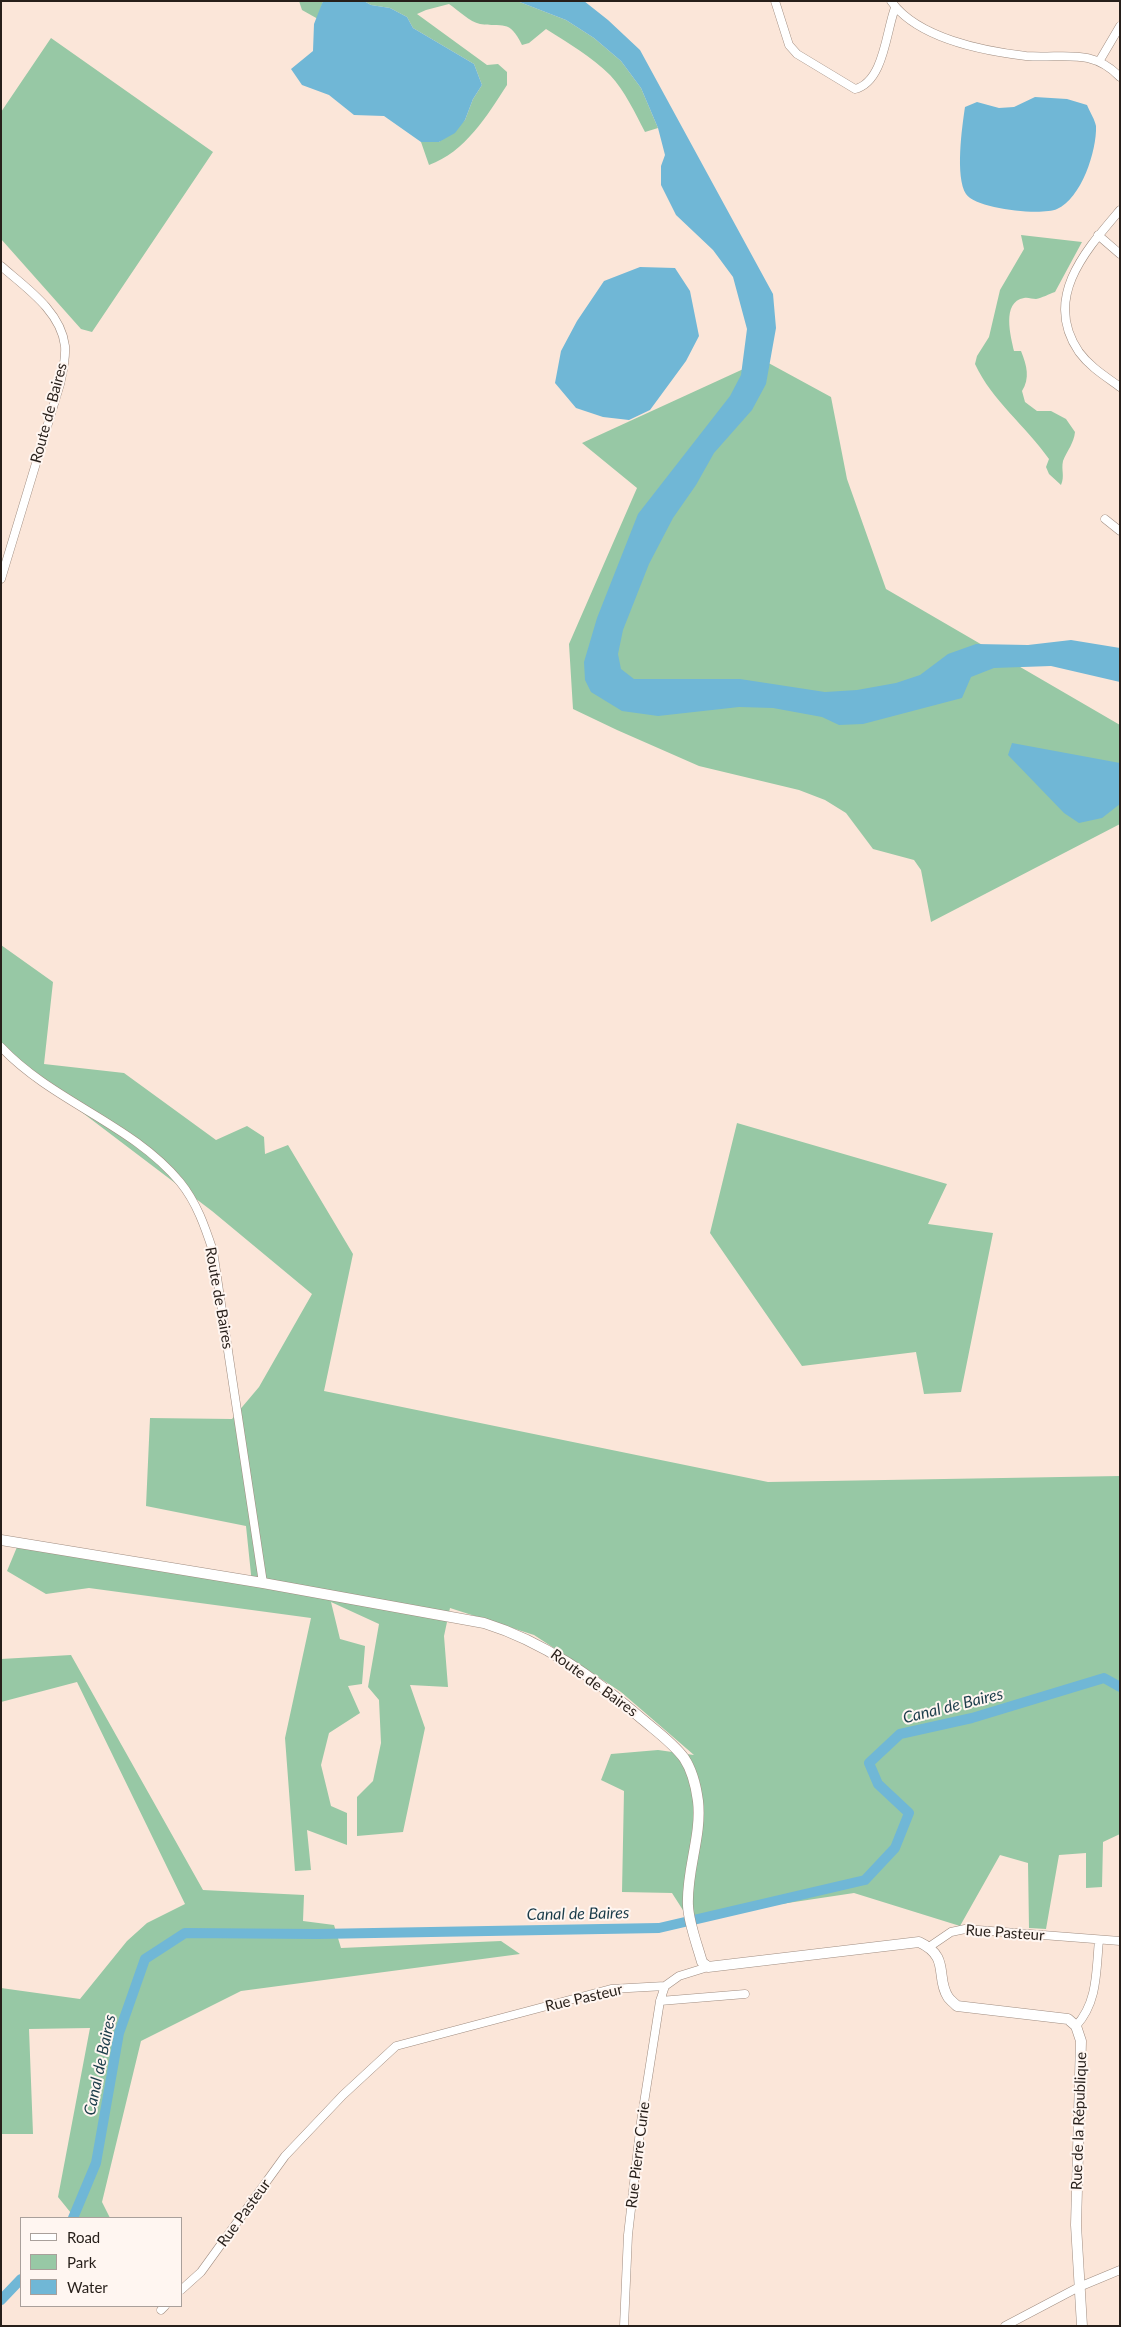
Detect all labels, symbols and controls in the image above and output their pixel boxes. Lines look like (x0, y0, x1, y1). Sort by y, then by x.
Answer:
street label: Route de Baires (27, 361, 71, 465)
street label: Route de Baires (201, 1246, 237, 1350)
street label: Route de Baires (547, 1645, 641, 1721)
water label: Canal de Baires (901, 1684, 1005, 1728)
water label: Canal de Baires (527, 1904, 629, 1924)
street label: Rue Pasteur (965, 1921, 1045, 1945)
street label: Rue Pasteur (543, 1980, 625, 2016)
water label: Canal de Baires (80, 2013, 120, 2117)
street label: Rue de la République (1068, 2052, 1090, 2190)
street label: Rue Pierre Curie (623, 2101, 653, 2209)
street label: Rue Pasteur (213, 2176, 275, 2250)
legend (20, 2217, 182, 2307)
text: Road (67, 2228, 100, 2246)
text: Park (67, 2253, 96, 2271)
text: Water (67, 2278, 108, 2296)

